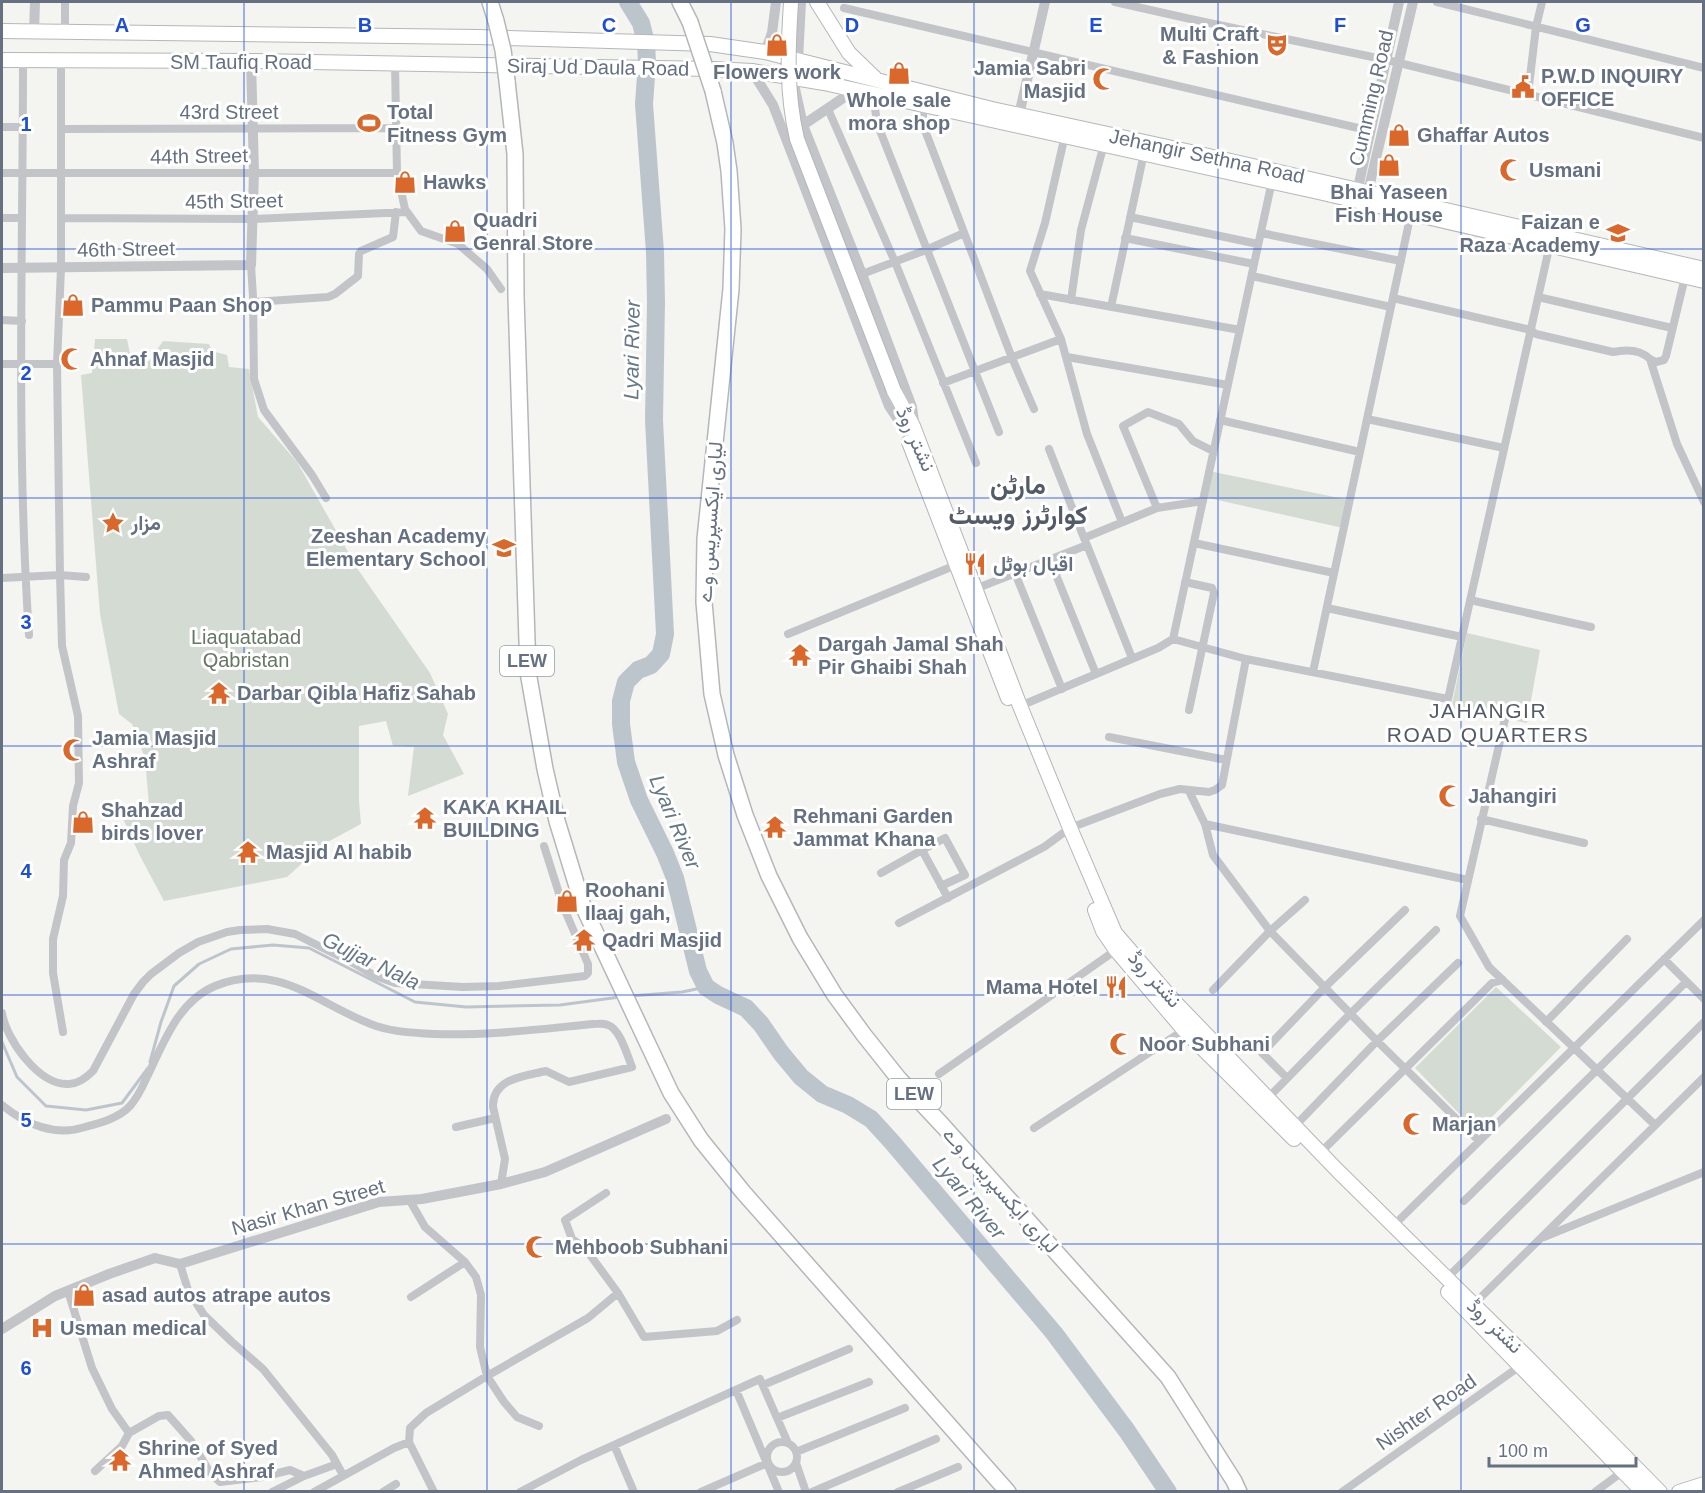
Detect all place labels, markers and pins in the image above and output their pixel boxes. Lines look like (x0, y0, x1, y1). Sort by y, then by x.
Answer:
place label: Multi Craft & Fashion (1160, 23, 1259, 68)
shop icon: Flowers work (764, 32, 790, 58)
theatre icon: Multi Craft & Fashion (1264, 32, 1290, 58)
place label: Jamia Sabri Masjid (974, 57, 1086, 102)
shop icon: Whole sale mora shop (886, 60, 912, 86)
place label: Flowers work (713, 61, 842, 83)
place label: P.W.D INQUIRY OFFICE (1541, 65, 1684, 110)
mosque icon: Jamia Sabri Masjid (1091, 66, 1117, 92)
public building icon: P.W.D INQUIRY OFFICE (1510, 74, 1536, 100)
place label: Whole sale mora shop (847, 89, 951, 134)
place label: Total Fitness Gym (387, 101, 507, 146)
sports icon: Total Fitness Gym (356, 110, 382, 136)
shop icon: Ghaffar Autos (1386, 122, 1412, 148)
place label: Ghaffar Autos (1417, 124, 1550, 146)
shop icon: Bhai Yaseen Fish House (1376, 152, 1402, 178)
mosque icon: Usmani (1498, 157, 1524, 183)
place label: Usmani (1529, 159, 1601, 181)
shop icon: Hawks (392, 169, 418, 195)
place label: Hawks (423, 171, 486, 193)
place label: Bhai Yaseen Fish House (1330, 181, 1448, 226)
place label: Quadri Genral Store (473, 209, 593, 254)
place label: Faizan e Raza Academy (1460, 211, 1601, 256)
shop icon: Quadri Genral Store (442, 218, 468, 244)
school or university icon: Faizan e Raza Academy (1605, 220, 1631, 246)
shop icon: Pammu Paan Shop (60, 292, 86, 318)
place label: Pammu Paan Shop (91, 294, 272, 316)
mosque icon: Ahnaf Masjid (59, 346, 85, 372)
place label: Ahnaf Masjid (90, 348, 214, 370)
place icon: مزار (100, 510, 126, 536)
place label: مزار (130, 512, 161, 536)
place label: Zeeshan Academy Elementary School (306, 525, 487, 570)
school or university icon: Zeeshan Academy Elementary School (491, 535, 517, 561)
restaurant icon: اقبال ہوٹل (962, 551, 988, 577)
place label: اقبال ہوٹل (993, 553, 1073, 577)
place label: Dargah Jamal Shah Pir Ghaibi Shah (818, 633, 1004, 678)
temple icon: Dargah Jamal Shah Pir Ghaibi Shah (787, 642, 813, 668)
temple icon: Darbar Qibla Hafiz Sahab (206, 680, 232, 706)
place label: Darbar Qibla Hafiz Sahab (237, 682, 476, 704)
place label: Jamia Masjid Ashraf (92, 727, 217, 772)
mosque icon: Jamia Masjid Ashraf (61, 737, 87, 763)
mosque icon: Jahangiri (1437, 783, 1463, 809)
place label: Jahangiri (1468, 785, 1557, 807)
place label: KAKA KHAIL BUILDING (443, 796, 567, 841)
place label: Shahzad birds lover (101, 799, 203, 844)
temple icon: KAKA KHAIL BUILDING (412, 805, 438, 831)
place label: Rehmani Garden Jammat Khana (793, 805, 953, 850)
shop icon: Shahzad birds lover (70, 809, 96, 835)
temple icon: Rehmani Garden Jammat Khana (762, 814, 788, 840)
temple icon: Masjid Al habib (235, 839, 261, 865)
place label: Masjid Al habib (266, 841, 412, 863)
place label: Roohani Ilaaj gah, (585, 879, 671, 924)
shop icon: Roohani Ilaaj gah, (554, 888, 580, 914)
temple icon: Qadri Masjid (571, 927, 597, 953)
place label: Qadri Masjid (602, 929, 722, 951)
restaurant icon: Mama Hotel (1103, 974, 1129, 1000)
place label: Mama Hotel (986, 976, 1098, 998)
mosque icon: Noor Subhani (1108, 1031, 1134, 1057)
place label: Noor Subhani (1139, 1033, 1270, 1055)
mosque icon: Marjan (1401, 1111, 1427, 1137)
place label: Marjan (1432, 1113, 1496, 1135)
mosque icon: Mehboob Subhani (524, 1234, 550, 1260)
place label: Mehboob Subhani (555, 1236, 728, 1258)
shop icon: asad autos atrape autos (71, 1282, 97, 1308)
place label: asad autos atrape autos (102, 1284, 331, 1306)
hospital icon: Usman medical (29, 1315, 55, 1341)
place label: Usman medical (60, 1317, 207, 1339)
place label: Shrine of Syed Ahmed Ashraf (138, 1437, 278, 1482)
temple icon: Shrine of Syed Ahmed Ashraf (107, 1447, 133, 1473)

